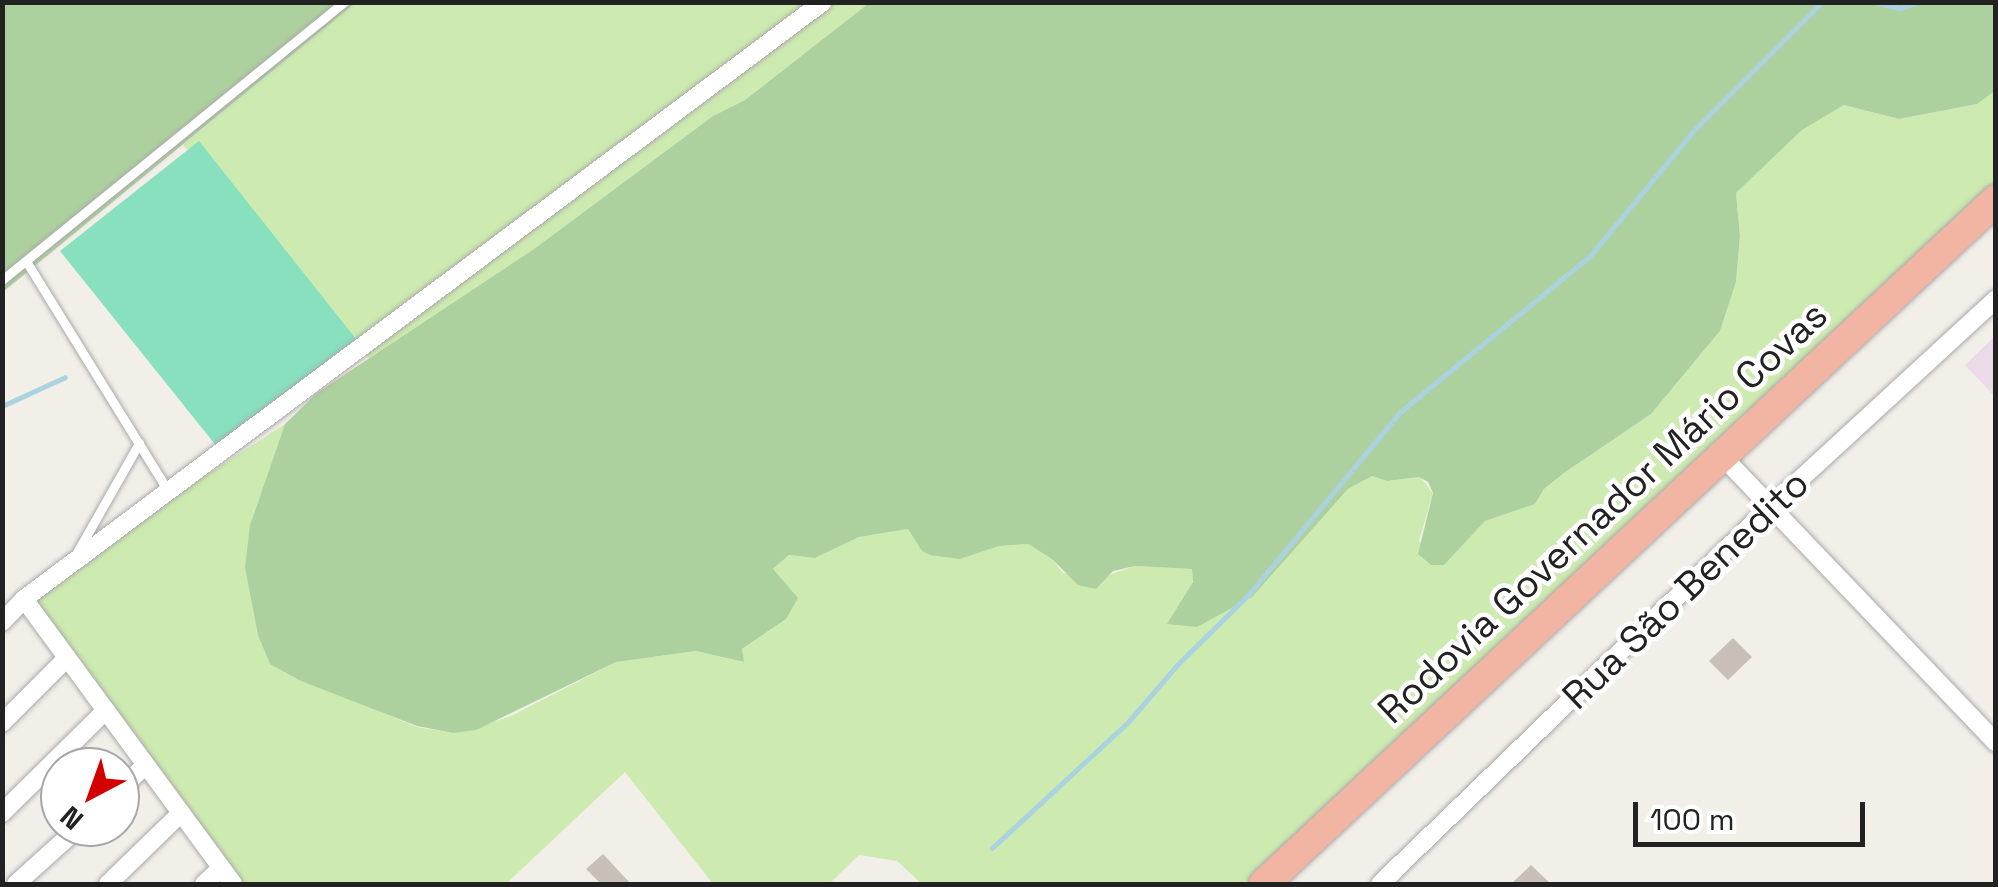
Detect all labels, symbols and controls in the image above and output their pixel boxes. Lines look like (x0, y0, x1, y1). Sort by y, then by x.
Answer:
street label: Rodovia Governador Mário Covas (1369, 293, 1837, 733)
street label: Rua São Benedito (1554, 461, 1818, 719)
north arrow (40, 747, 140, 847)
scale bar (1638, 782, 1870, 844)
text: N (53, 798, 91, 838)
text: 100 m (1650, 800, 1735, 839)

